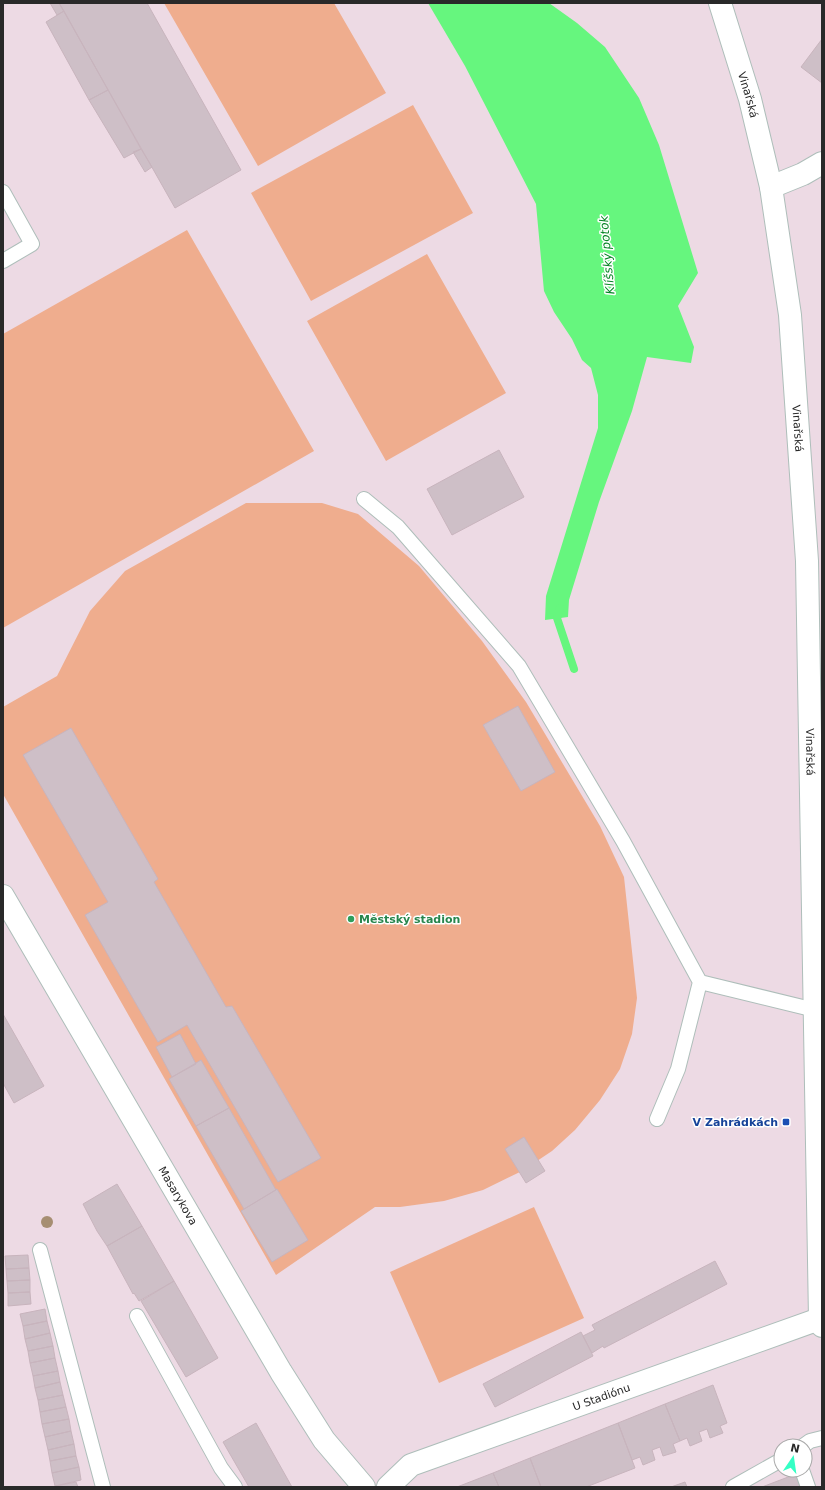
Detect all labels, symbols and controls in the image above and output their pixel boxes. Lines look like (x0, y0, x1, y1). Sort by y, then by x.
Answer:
street label: Vinařská (735, 70, 760, 119)
water label: Klíšský potok (596, 214, 617, 295)
street label: Vinařská (789, 404, 805, 452)
street label: Vinařská (803, 728, 817, 776)
place label: Městský stadion (359, 913, 460, 926)
marker: Městský stadion (346, 914, 356, 924)
place label: V Zahrádkách (693, 1116, 778, 1129)
marker: V Zahrádkách (781, 1117, 791, 1127)
street label: Masarykova (155, 1164, 200, 1228)
street label: U Stadiónu (571, 1381, 632, 1414)
north arrow (773, 1438, 813, 1478)
text: N (789, 1441, 801, 1456)

